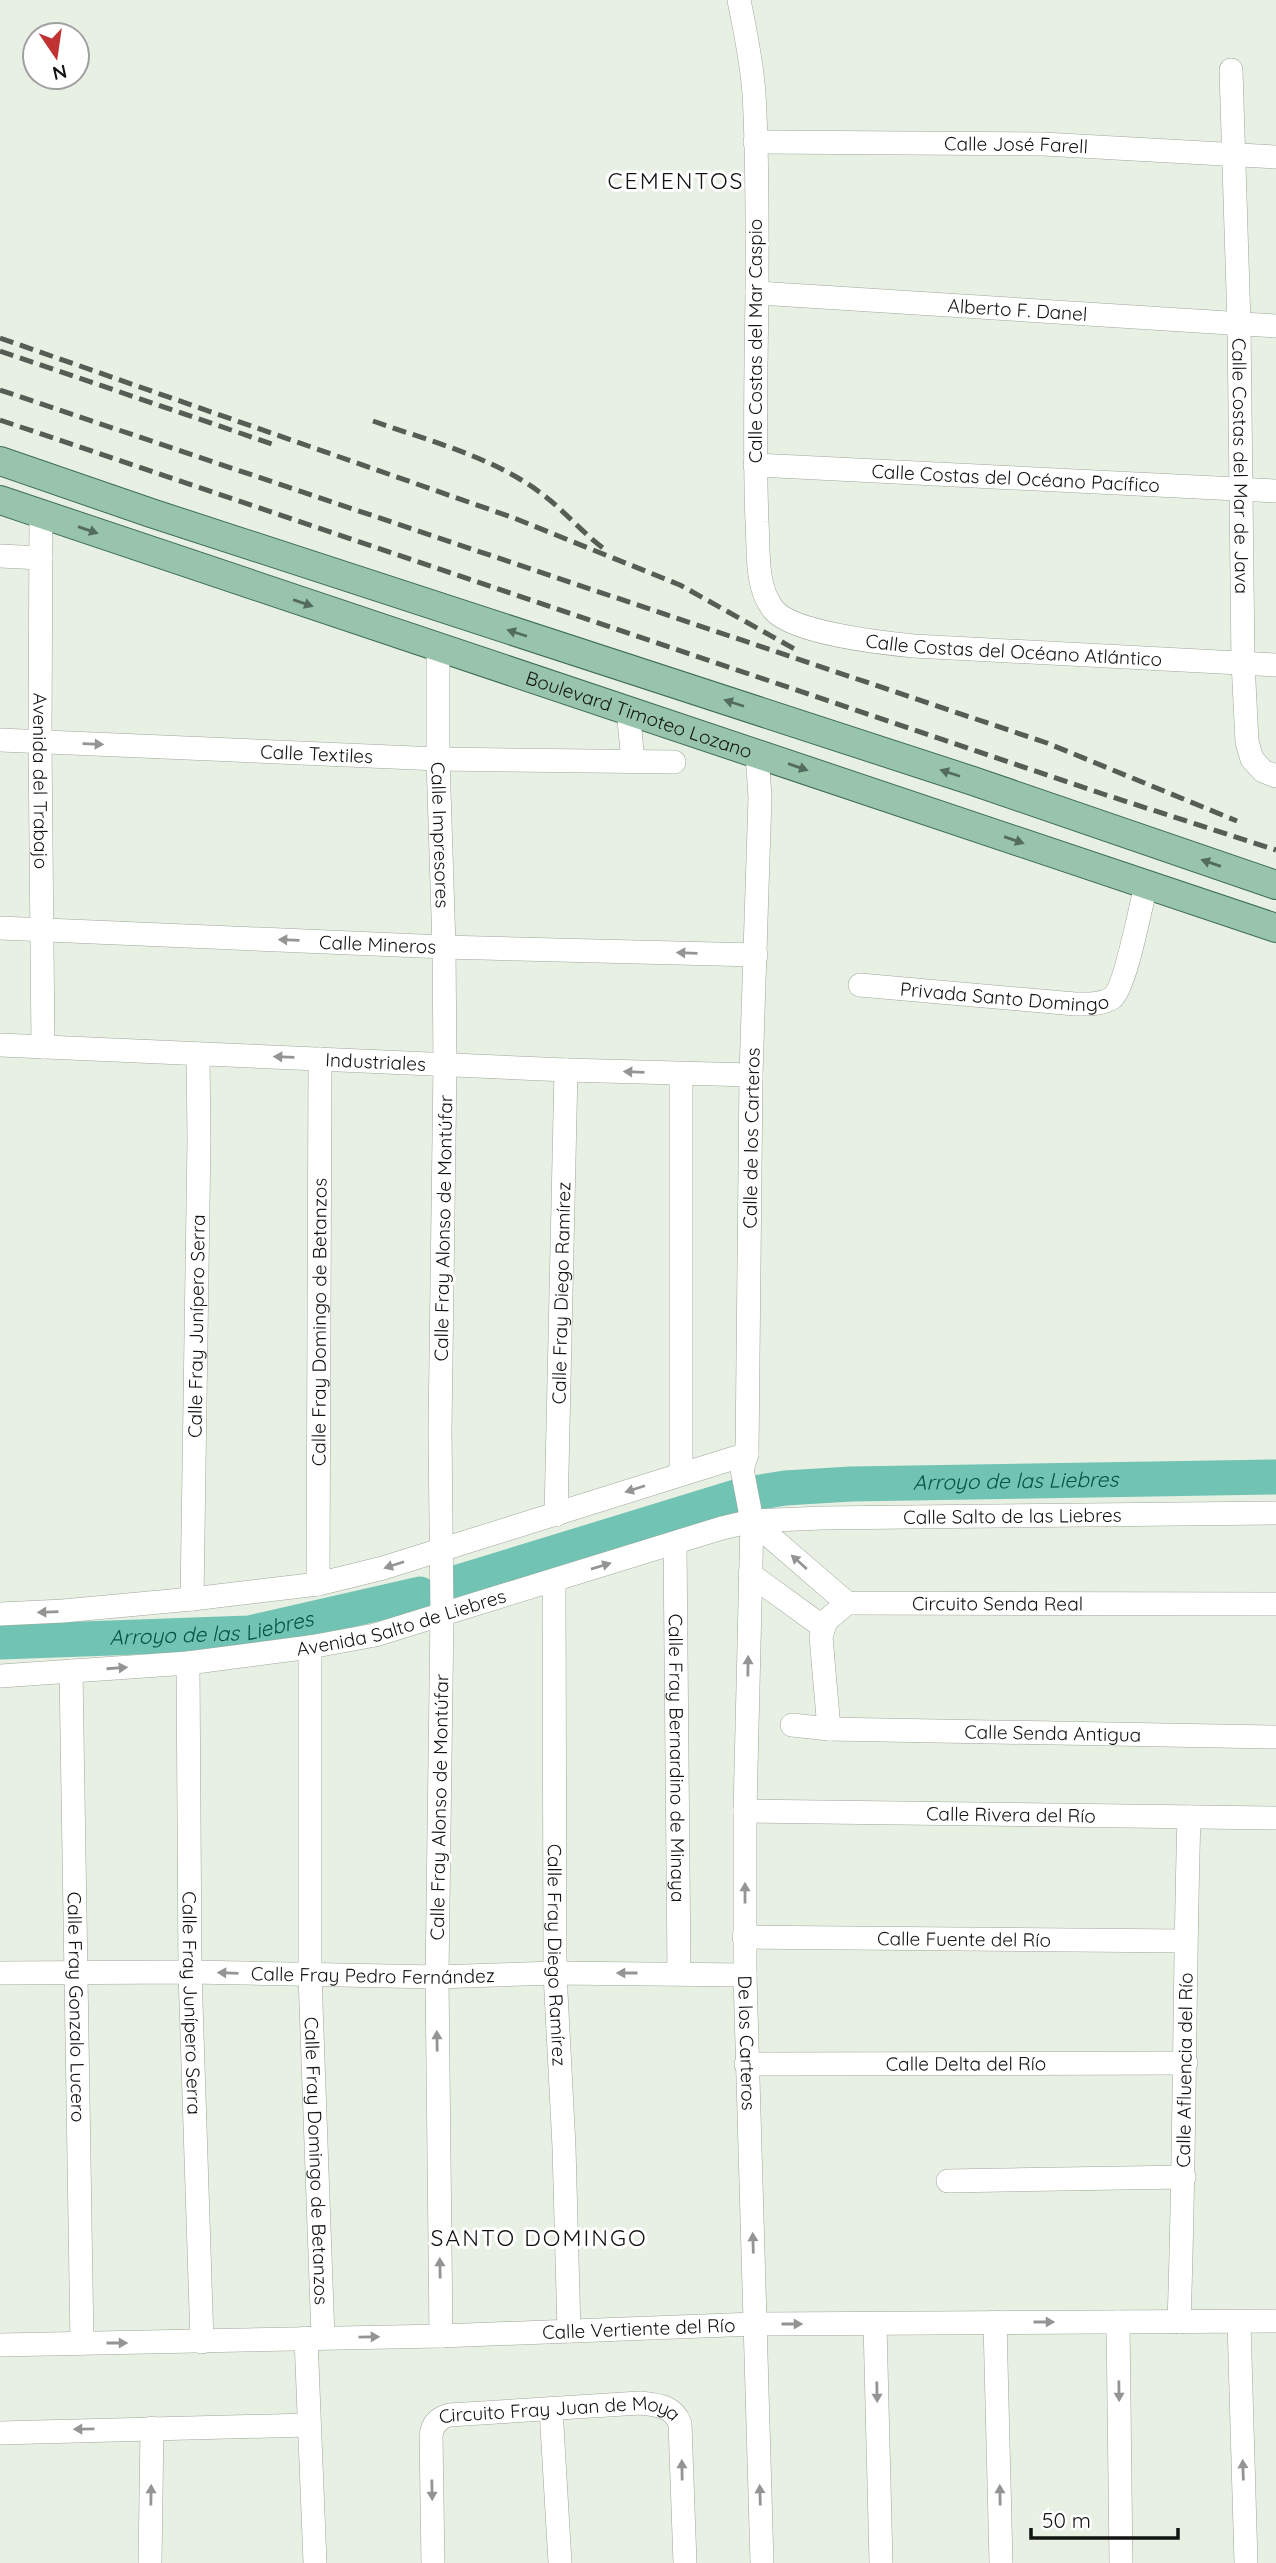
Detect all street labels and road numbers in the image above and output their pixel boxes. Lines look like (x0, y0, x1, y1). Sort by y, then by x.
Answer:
street label: Calle José Farell (944, 131, 1089, 158)
street label: Calle Costas del Mar Caspio (743, 219, 767, 463)
street label: Alberto F. Danel (947, 293, 1088, 326)
street label: Calle Costas del Mar de Java (1227, 338, 1254, 594)
street label: Calle Costas del Océano Pacífico (871, 459, 1160, 497)
street label: Calle Costas del Océano Atlántico (864, 628, 1163, 671)
street label: Boulevard Timoteo Lozano (523, 665, 755, 763)
street label: Avenida del Trabajo (28, 693, 53, 869)
street label: Calle Textiles (260, 739, 374, 768)
street label: Calle Impresores (426, 761, 455, 909)
street label: Calle Mineros (319, 930, 437, 959)
street label: Privada Santo Domingo (899, 977, 1112, 1016)
street label: Industriales (325, 1047, 426, 1076)
street label: Calle de los Carteros (737, 1047, 765, 1229)
street label: Calle Fray Alonso de Montúfar (429, 1094, 457, 1361)
street label: Calle Fray Domingo de Betanzos (306, 1178, 332, 1466)
street label: Calle Fray Diego Ramírez (546, 1181, 575, 1405)
street label: Calle Fray Junípero Serra (182, 1214, 210, 1438)
street label: Calle Salto de las Liebres (903, 1503, 1122, 1529)
street label: Avenida Salto de Liebres (295, 1583, 509, 1661)
street label: Circuito Senda Real (912, 1591, 1083, 1616)
street label: Calle Fray Bernardino de Minaya (664, 1613, 690, 1902)
street label: Calle Fray Alonso de Montúfar (425, 1673, 453, 1940)
street label: Calle Senda Antigua (964, 1719, 1141, 1747)
street label: Calle Rivera del Río (926, 1801, 1096, 1828)
street label: Calle Fray Diego Ramírez (543, 1844, 572, 2067)
street label: Calle Fray Gonzalo Lucero (63, 1891, 90, 2122)
street label: Calle Fray Junípero Serra (177, 1891, 207, 2115)
street label: Calle Fuente del Río (877, 1926, 1051, 1952)
street label: Calle Fray Pedro Fernández (251, 1961, 495, 1989)
street label: Calle Afluencia del Río (1171, 1972, 1198, 2168)
street label: De los Carteros (733, 1975, 761, 2111)
street label: Calle Fray Domingo de Betanzos (299, 2016, 334, 2305)
street label: Calle Delta del Río (886, 2051, 1046, 2076)
street label: Calle Vertiente del Río (542, 2313, 736, 2344)
street label: Circuito Fray Juan de Moya (436, 2415, 678, 2437)

